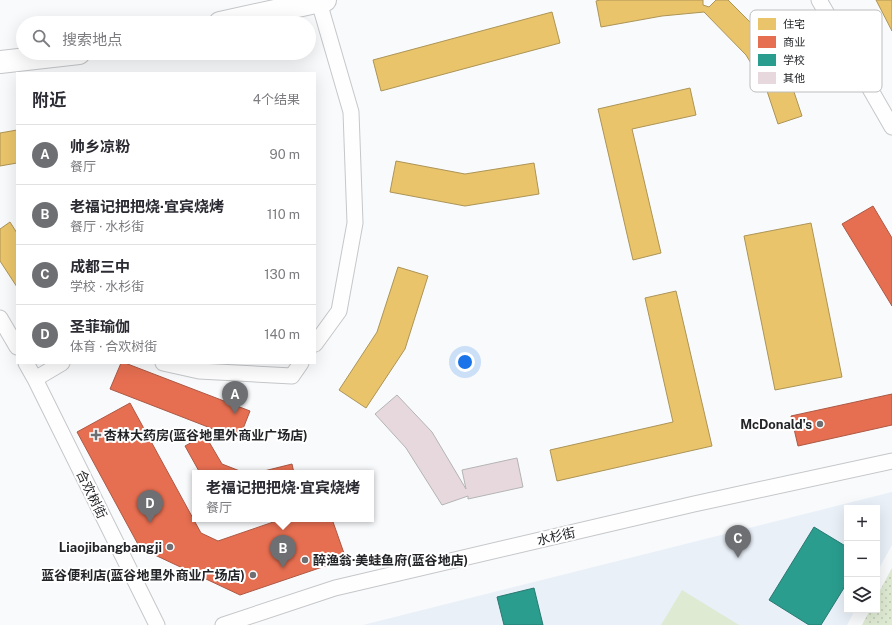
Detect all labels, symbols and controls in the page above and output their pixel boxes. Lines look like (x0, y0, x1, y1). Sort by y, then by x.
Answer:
legend (750, 10, 882, 92)
search box (16, 16, 316, 60)
text: 住宅 (783, 18, 805, 30)
icon: search (30, 27, 52, 49)
text: 搜索地点 (62, 31, 122, 48)
text: 商业 (783, 36, 805, 48)
text: 学校 (783, 54, 805, 66)
text: 其他 (783, 72, 805, 84)
text: 附近 (32, 90, 66, 110)
text: 4个结果 (253, 92, 300, 107)
text: 帅乡凉粉 (70, 138, 130, 155)
text: A (40, 147, 50, 162)
text: 90 m (270, 147, 300, 162)
text: 餐厅 (70, 159, 96, 174)
text: 老福记把把烧·宜宾烧烤 (70, 198, 224, 215)
text: B (41, 207, 49, 222)
text: 110 m (267, 207, 300, 222)
text: 餐厅 · 水杉街 (70, 219, 144, 234)
text: 成都三中 (70, 258, 130, 275)
text: C (40, 267, 50, 282)
text: 130 m (264, 267, 300, 282)
text: 学校 · 水杉街 (70, 279, 144, 294)
text: 圣菲瑜伽 (70, 318, 130, 335)
text: D (40, 327, 50, 342)
text: 140 m (264, 327, 300, 342)
text: 体育 · 合欢树街 (70, 339, 157, 354)
your location (455, 352, 475, 372)
pin: A (222, 381, 248, 414)
place label: McDonald's (740, 417, 812, 432)
marker: McDonald's (815, 419, 825, 429)
place label: 杏林大药房(蓝谷地里外商业广场店) (104, 428, 308, 443)
marker: 杏林大药房(蓝谷地里外商业广场店) (91, 430, 101, 440)
street label: 合欢树街 (73, 468, 110, 521)
popup (192, 470, 374, 522)
text: 老福记把把烧·宜宾烧烤 (206, 479, 360, 496)
pin: D (137, 490, 163, 523)
text: 餐厅 (206, 500, 232, 515)
map controls (844, 505, 880, 613)
button: + (844, 505, 880, 541)
street label: 水杉街 (535, 525, 577, 548)
pin: C (725, 525, 751, 558)
pin: B (270, 535, 296, 568)
place label: Liaojibangbangji (59, 540, 162, 555)
button: − (844, 541, 880, 577)
marker: Liaojibangbangji (165, 542, 175, 552)
place label: 醉渔翁·美蛙鱼府(蓝谷地店) (313, 553, 468, 568)
marker: 醉渔翁·美蛙鱼府(蓝谷地店) (300, 555, 310, 565)
place label: 蓝谷便利店(蓝谷地里外商业广场店) (41, 568, 245, 583)
marker: 蓝谷便利店(蓝谷地里外商业广场店) (248, 570, 258, 580)
button: layers (844, 577, 880, 613)

